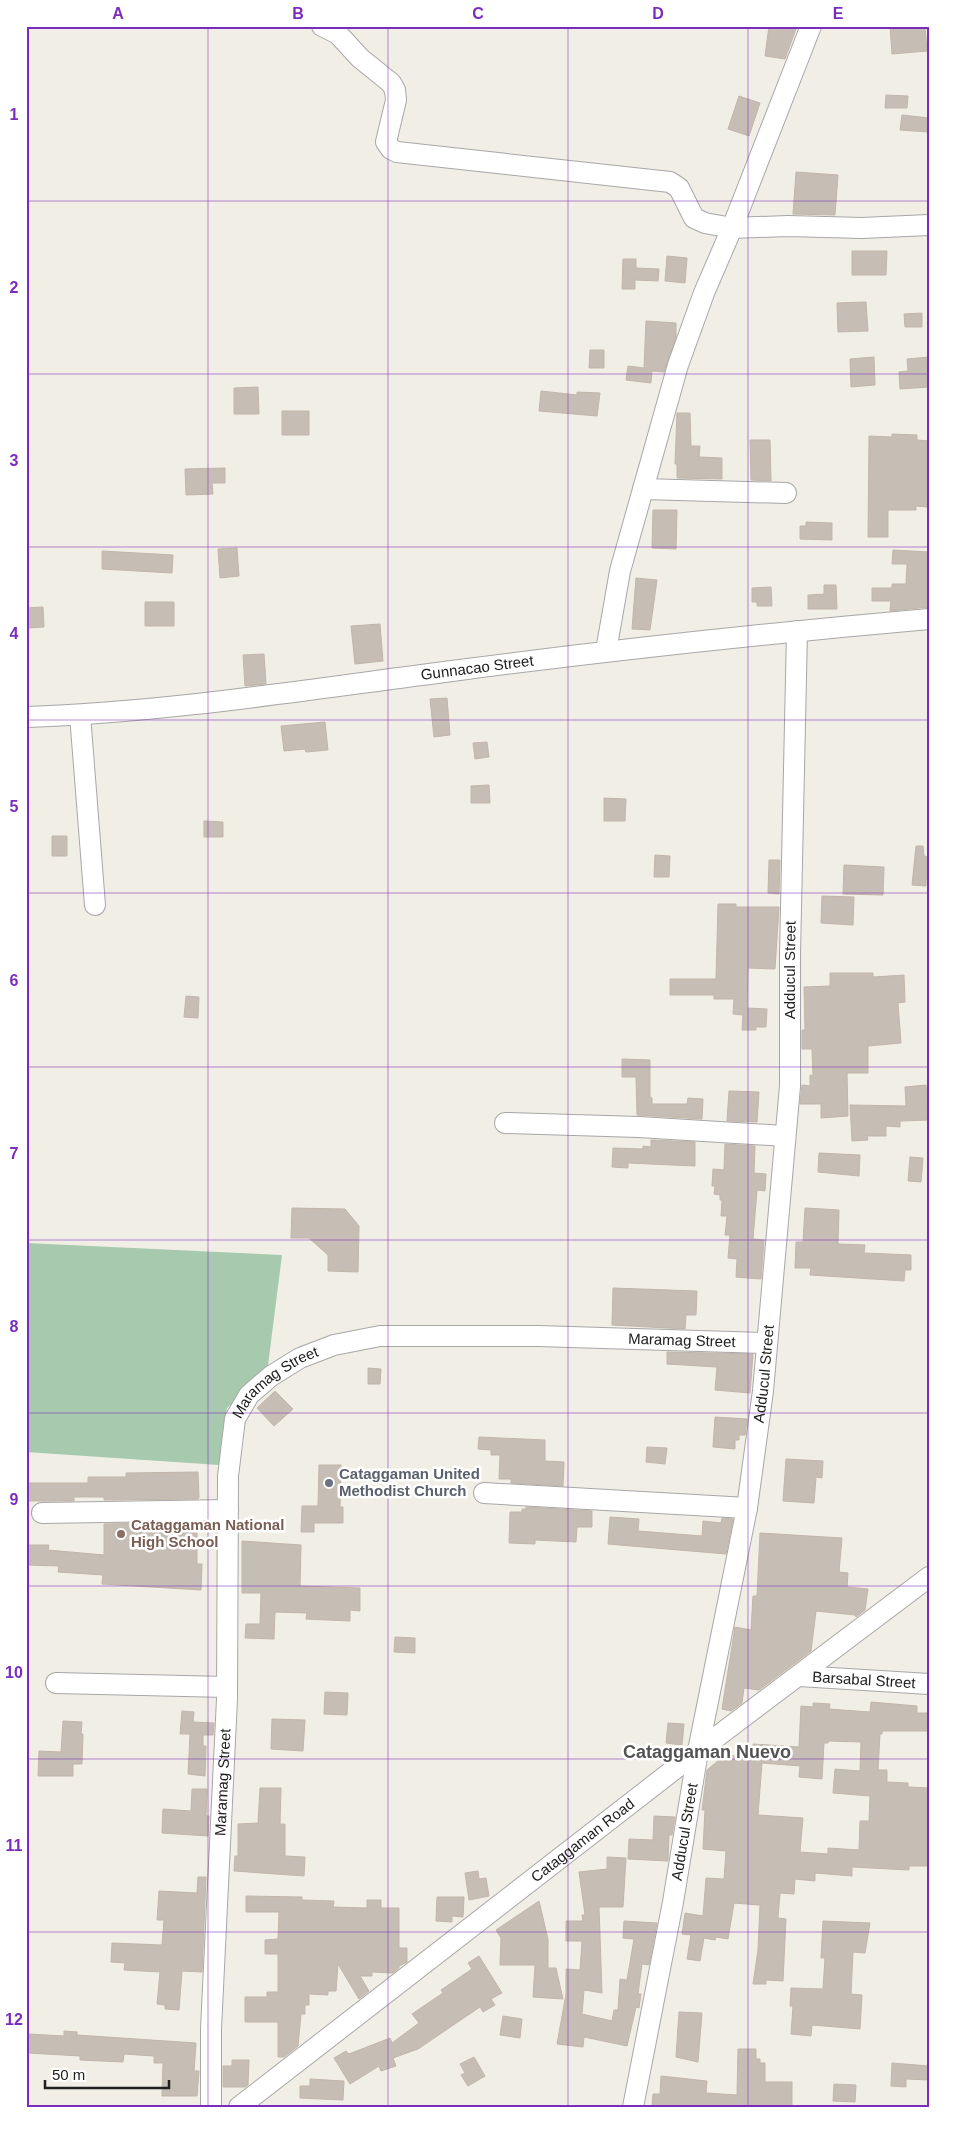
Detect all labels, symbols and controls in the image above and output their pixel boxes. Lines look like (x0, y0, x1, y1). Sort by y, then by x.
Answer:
text: A (112, 5, 124, 22)
text: B (292, 5, 304, 22)
text: C (472, 5, 484, 22)
text: D (652, 5, 664, 22)
text: E (833, 5, 844, 22)
text: 1 (10, 106, 19, 123)
text: 2 (10, 279, 19, 296)
text: 3 (10, 452, 19, 469)
text: 4 (10, 625, 19, 642)
street label: Gunnacao Street (420, 652, 535, 683)
text: 5 (10, 798, 19, 815)
street label: Adducul Street (781, 920, 799, 1019)
text: 6 (10, 972, 19, 989)
text: 7 (10, 1145, 19, 1162)
text: 8 (10, 1318, 19, 1335)
street label: Adducul Street (750, 1323, 777, 1424)
street label: Maramag Street (628, 1330, 737, 1350)
street label: Maramag Street (228, 1343, 321, 1421)
place label: Cataggaman United Methodist Church (339, 1465, 480, 1499)
marker: Cataggaman United Methodist Church (323, 1477, 335, 1489)
text: 9 (10, 1491, 19, 1508)
place label: Cataggaman National High School (131, 1516, 284, 1550)
marker: Cataggaman National High School (115, 1528, 127, 1540)
text: 10 (5, 1664, 23, 1681)
street label: Barsabal Street (812, 1668, 917, 1691)
street label: Maramag Street (211, 1727, 234, 1836)
district label: Cataggaman Nuevo (623, 1742, 791, 1762)
street label: Adducul Street (668, 1781, 701, 1882)
street label: Cataggaman Road (527, 1795, 637, 1885)
text: 11 (6, 1837, 23, 1854)
text: 12 (5, 2011, 23, 2028)
scale bar (45, 2058, 169, 2090)
text: 50 m (52, 2066, 85, 2083)

